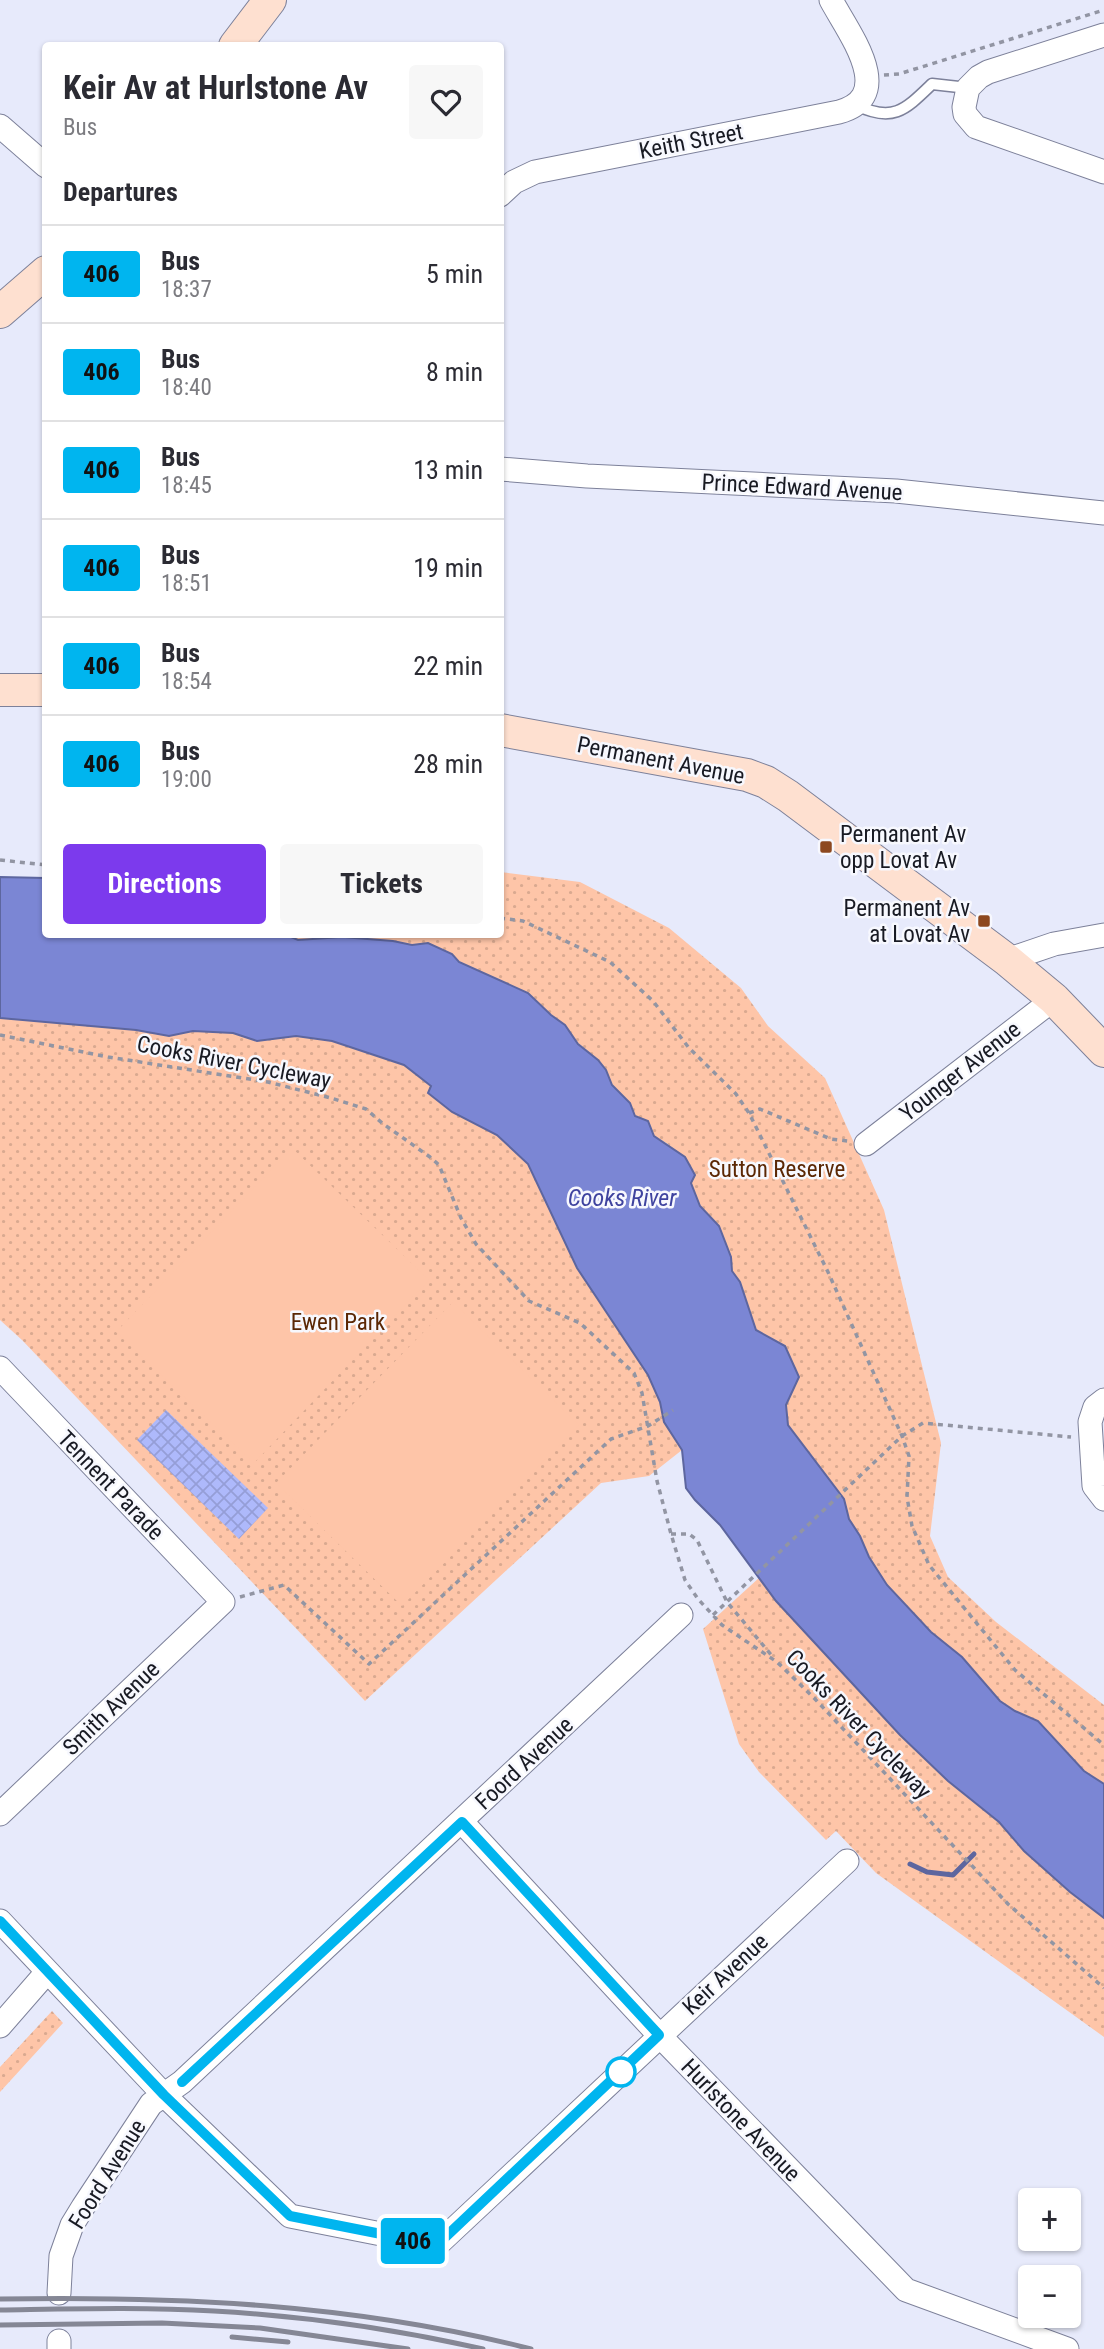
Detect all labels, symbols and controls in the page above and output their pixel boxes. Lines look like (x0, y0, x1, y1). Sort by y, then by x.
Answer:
button: heart (409, 65, 483, 139)
text: Keir Av at Hurlstone Av (63, 68, 368, 107)
text: Bus (63, 114, 97, 141)
street label: Keith Street (637, 118, 745, 165)
text: Departures (63, 177, 178, 207)
text: Bus (161, 246, 200, 276)
text: 5 min (426, 259, 483, 289)
text: 406 (83, 260, 120, 288)
text: 18:37 (161, 276, 212, 303)
text: Bus (161, 344, 200, 374)
text: 8 min (426, 357, 483, 387)
text: 406 (83, 358, 120, 386)
text: 18:40 (161, 374, 212, 401)
text: Bus (161, 442, 200, 472)
text: 13 min (413, 455, 483, 485)
text: 406 (83, 456, 120, 484)
street label: Prince Edward Avenue (701, 469, 903, 506)
text: 18:45 (161, 472, 212, 499)
text: Bus (161, 540, 200, 570)
text: 19 min (413, 553, 483, 583)
text: 406 (83, 554, 120, 582)
text: 18:51 (161, 570, 212, 597)
text: Bus (161, 638, 200, 668)
text: 22 min (413, 651, 483, 681)
text: 406 (83, 652, 120, 680)
text: 18:54 (161, 668, 212, 695)
street label: Permanent Avenue (575, 731, 747, 790)
text: Bus (161, 736, 200, 766)
text: 28 min (413, 749, 483, 779)
text: 406 (83, 750, 120, 778)
text: 19:00 (161, 766, 212, 793)
place label: Permanent Av opp Lovat Av (840, 821, 967, 874)
marker: Permanent Av opp Lovat Av (818, 839, 834, 855)
button: Directions (63, 844, 266, 924)
button: Tickets (280, 844, 483, 924)
place label: Permanent Av at Lovat Av (844, 895, 970, 948)
marker: Permanent Av at Lovat Av (976, 913, 992, 929)
street label: Younger Avenue (895, 1016, 1026, 1127)
street label: Cooks River Cycleway (135, 1030, 334, 1095)
park label: Sutton Reserve (709, 1156, 845, 1183)
water label: Cooks River (568, 1184, 677, 1212)
park label: Ewen Park (291, 1309, 386, 1336)
street label: Tennent Parade (52, 1425, 169, 1546)
street label: Cooks River Cycleway (780, 1644, 937, 1805)
street label: Smith Avenue (57, 1656, 165, 1761)
street label: Foord Avenue (470, 1711, 579, 1815)
street label: Keir Avenue (677, 1928, 774, 2021)
street label: Hurlstone Avenue (675, 2054, 806, 2187)
unlabelled marker (606, 2057, 636, 2087)
street label: Foord Avenue (63, 2115, 152, 2234)
map controls (1018, 2188, 1081, 2328)
button: + (1018, 2188, 1081, 2251)
line badge: 406 (373, 2218, 453, 2264)
text: 406 (395, 2227, 431, 2255)
button: − (1018, 2265, 1081, 2328)

